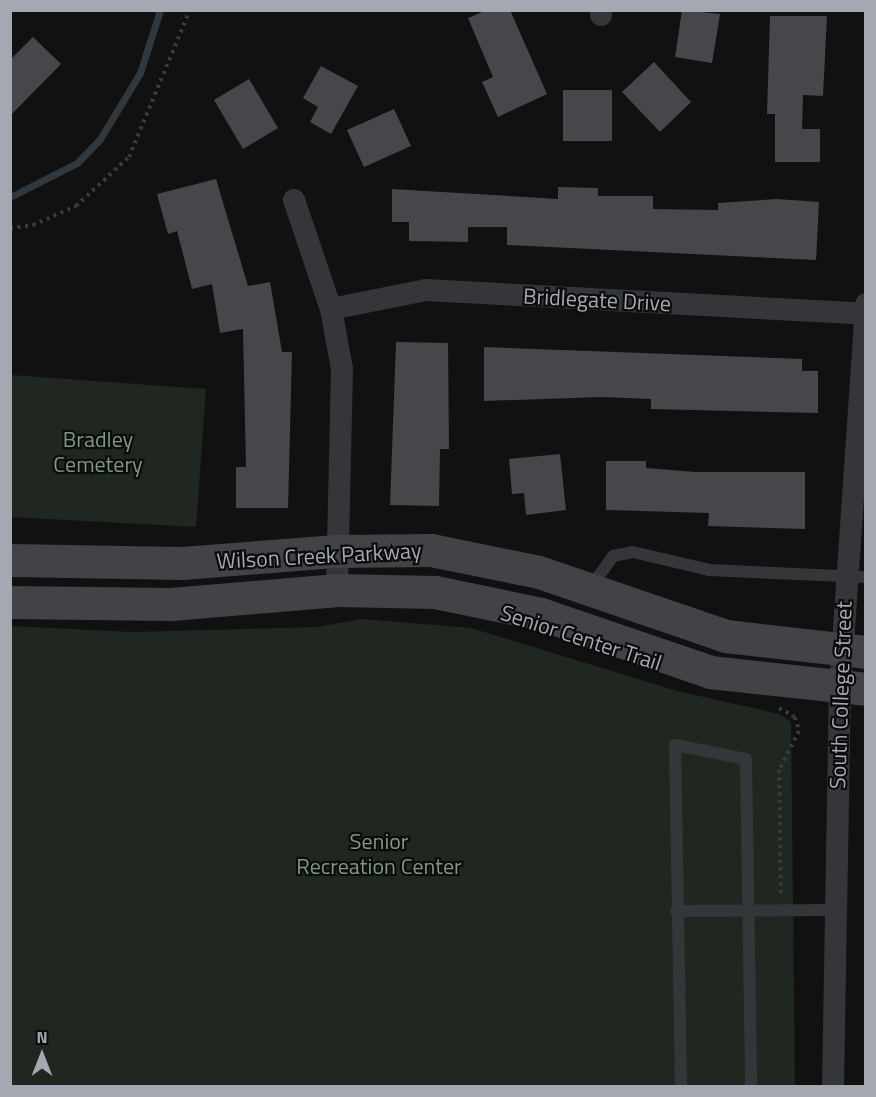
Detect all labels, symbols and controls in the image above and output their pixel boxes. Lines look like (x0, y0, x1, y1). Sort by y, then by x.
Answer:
street label: Bridlegate Drive (522, 283, 672, 317)
park label: Bradley Cemetery (53, 426, 143, 478)
street label: Wilson Creek Parkway (216, 537, 422, 575)
street label: Senior Center Trail (497, 600, 665, 676)
street label: South College Street (825, 600, 857, 790)
park label: Senior Recreation Center (296, 828, 462, 879)
north arrow (12, 1025, 72, 1085)
text: N (36, 1025, 48, 1049)

